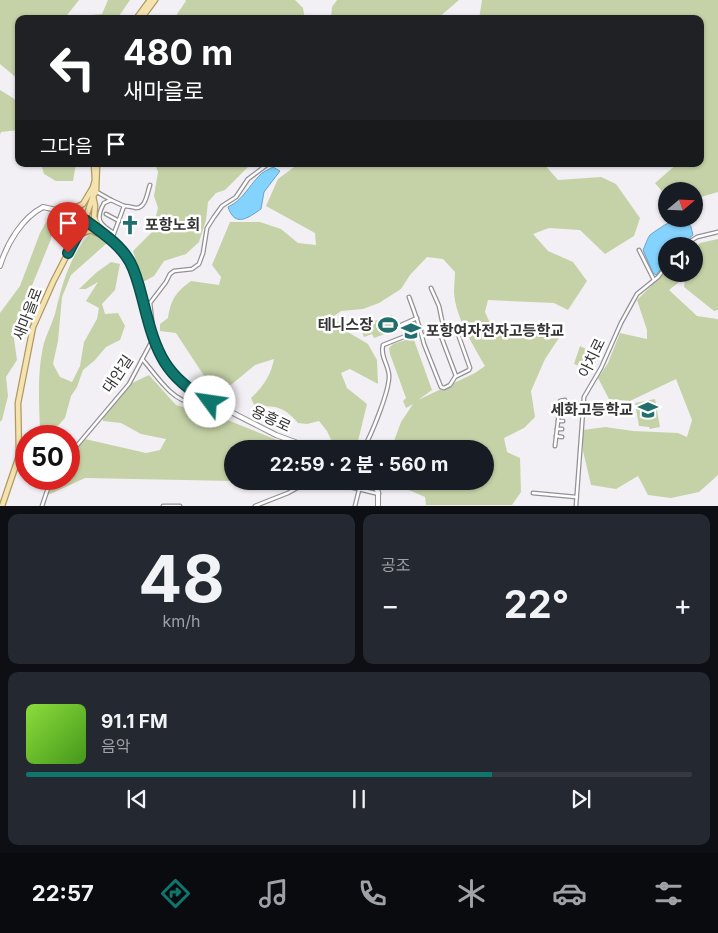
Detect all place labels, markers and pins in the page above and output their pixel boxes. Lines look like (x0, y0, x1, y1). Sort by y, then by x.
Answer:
pin (47, 202, 89, 253)
church icon: 포항노회 (119, 214, 141, 236)
place label: 포항노회 (145, 215, 200, 234)
sports icon: 테니스장 (377, 314, 399, 336)
place label: 테니스장 (318, 315, 373, 334)
school or university icon: 포항여자전자고등학교 (400, 320, 422, 342)
place label: 포항여자전자고등학교 (426, 321, 564, 340)
school or university icon: 세화고등학교 (637, 399, 659, 421)
place label: 세화고등학교 (550, 400, 633, 419)

